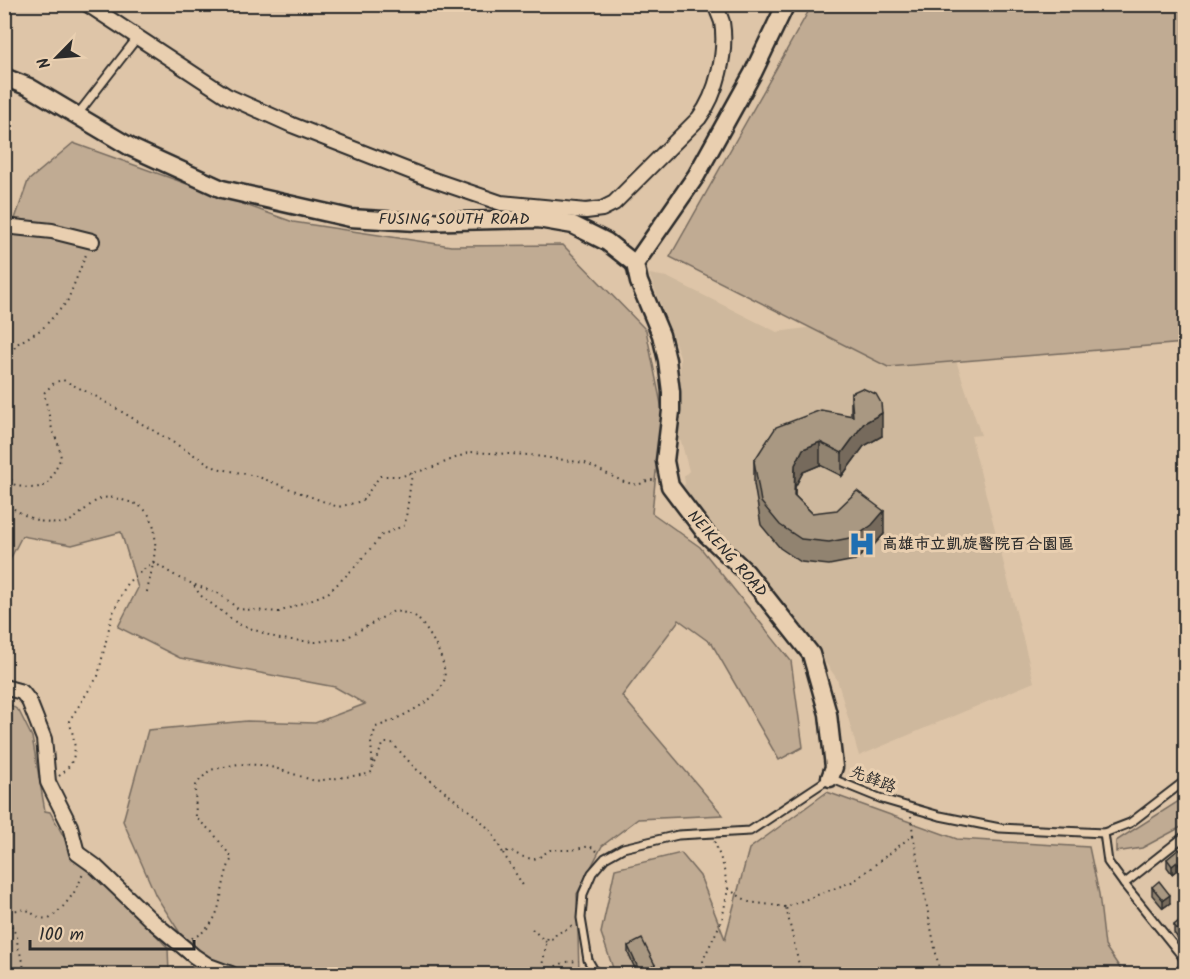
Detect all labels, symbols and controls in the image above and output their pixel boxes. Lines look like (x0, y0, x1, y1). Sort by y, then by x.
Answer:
north arrow (27, 27, 87, 87)
text: N (31, 53, 58, 73)
street label: FUSING SOUTH ROAD (378, 207, 530, 232)
street label: NEIKENG ROAD (681, 505, 773, 603)
hospital icon: 高雄市立凱旋醫院百合園區 (847, 529, 877, 559)
place label: 高雄市立凱旋醫院百合園區 (882, 532, 1074, 557)
street label: 先鋒路 (846, 760, 900, 800)
scale bar (30, 913, 194, 951)
text: 100 m (39, 921, 84, 950)

